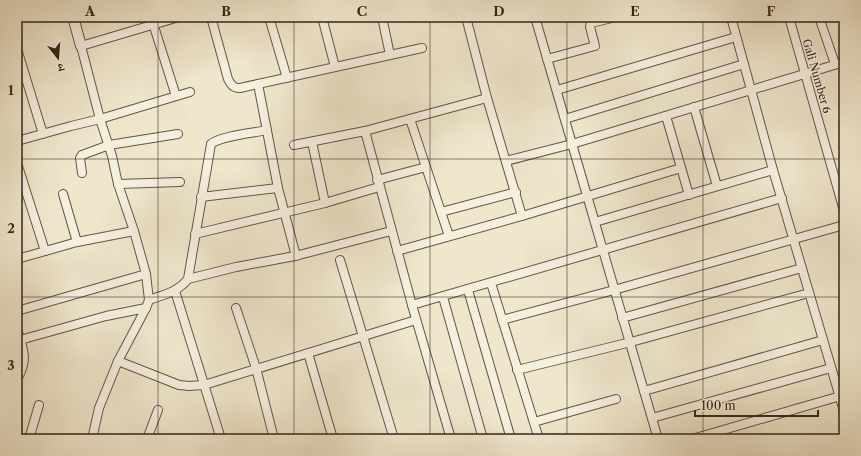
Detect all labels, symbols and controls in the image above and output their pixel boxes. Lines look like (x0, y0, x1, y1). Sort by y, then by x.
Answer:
text: A (84, 3, 96, 19)
text: B (221, 3, 231, 19)
text: C (357, 3, 367, 19)
text: D (493, 3, 505, 19)
text: E (630, 3, 640, 19)
text: F (767, 3, 776, 19)
street label: Gali Number 6 (800, 37, 834, 115)
north arrow (38, 38, 78, 78)
text: उ (55, 60, 67, 75)
text: 1 (8, 82, 14, 98)
text: 2 (7, 220, 15, 236)
text: 3 (7, 357, 15, 373)
scale bar (695, 392, 818, 418)
text: 100 m (701, 398, 736, 413)

